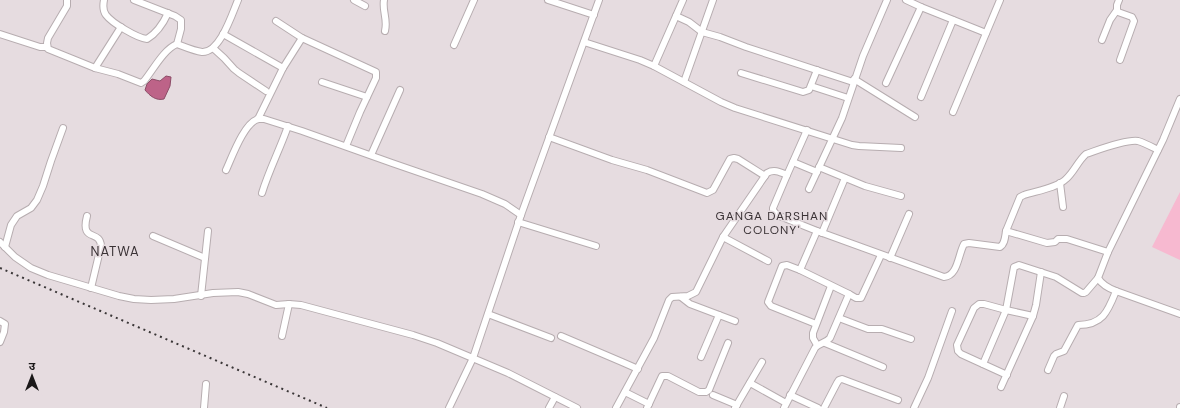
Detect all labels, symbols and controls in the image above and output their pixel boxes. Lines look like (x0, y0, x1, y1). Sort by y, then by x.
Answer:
district label: GANGA DARSHAN COLONY' (716, 208, 828, 238)
district label: NATWA (90, 243, 140, 260)
north arrow (12, 356, 52, 396)
text: उ (29, 359, 36, 373)

